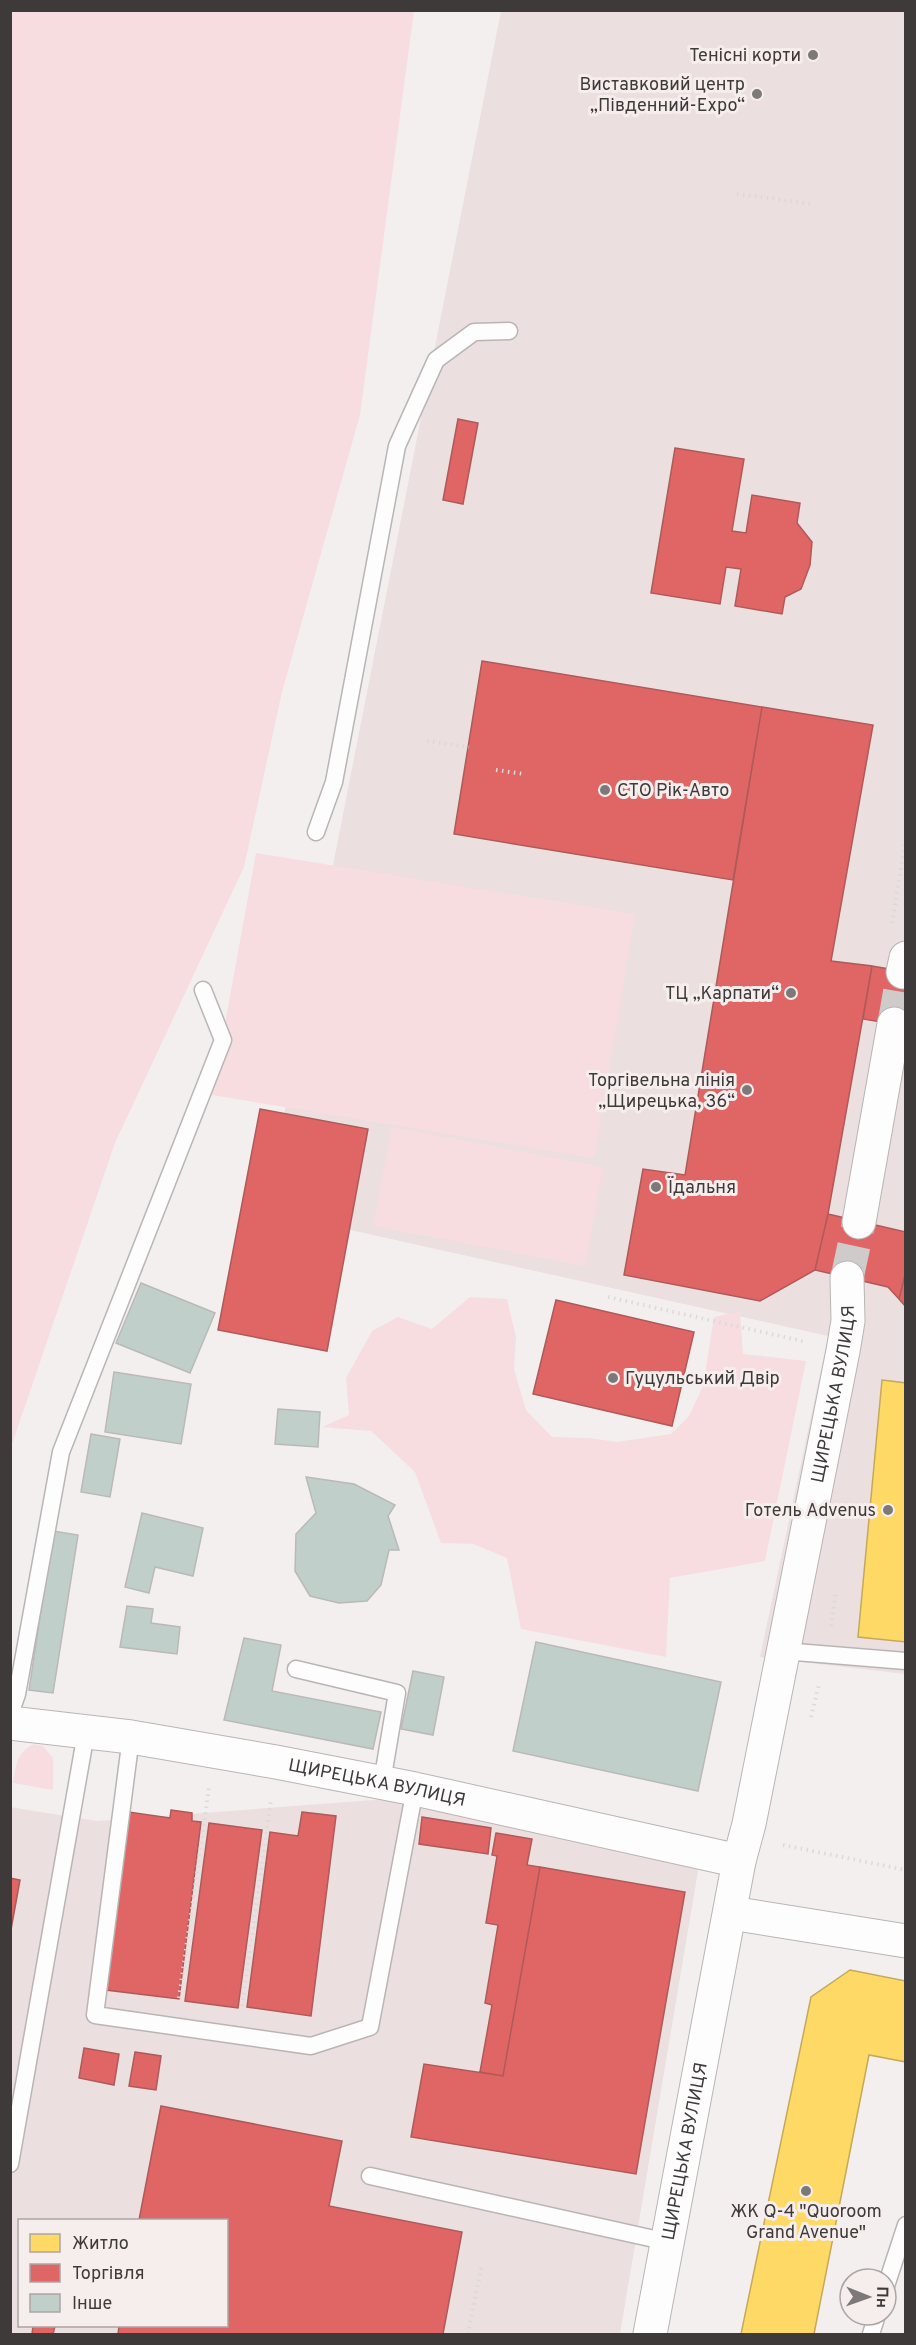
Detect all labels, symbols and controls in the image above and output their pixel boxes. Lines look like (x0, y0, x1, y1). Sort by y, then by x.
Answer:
place label: Тенісні корти (689, 45, 801, 68)
marker: Тенісні корти (806, 48, 820, 62)
place label: Виставковий центр „Південний-Expo“ (579, 74, 745, 118)
marker: Виставковий центр „Південний-Expo“ (750, 87, 764, 101)
place label: СТО Рік-Авто (617, 780, 729, 803)
marker: СТО Рік-Авто (598, 783, 612, 797)
place label: ТЦ „Карпати“ (665, 983, 779, 1006)
marker: ТЦ „Карпати“ (784, 986, 798, 1000)
place label: Торгівельна лінія „Щирецька, 36“ (588, 1070, 735, 1114)
marker: Торгівельна лінія „Щирецька, 36“ (740, 1083, 754, 1097)
place label: Їдальня (668, 1175, 736, 1200)
marker: Їдальня (649, 1180, 663, 1194)
street label: ЩИРЕЦЬКА ВУЛИЦЯ (807, 1305, 861, 1485)
place label: Гуцульський Двір (625, 1368, 780, 1391)
marker: Гуцульський Двір (606, 1371, 620, 1385)
place label: Готель Advenus (745, 1500, 876, 1523)
marker: Готель Advenus (881, 1503, 895, 1517)
street label: ЩИРЕЦЬКА ВУЛИЦЯ (286, 1755, 468, 1813)
street label: ЩИРЕЦЬКА ВУЛИЦЯ (658, 2061, 714, 2242)
marker: ЖК Q-4 "Quoroom Grand Avenue" (799, 2184, 813, 2198)
place label: ЖК Q-4 "Quoroom Grand Avenue" (730, 2201, 882, 2245)
legend (18, 2219, 228, 2327)
text: Житло (72, 2233, 129, 2256)
text: Торгівля (72, 2263, 145, 2286)
north arrow (838, 2267, 898, 2327)
text: Пн (871, 2286, 891, 2308)
text: Інше (72, 2293, 112, 2316)

